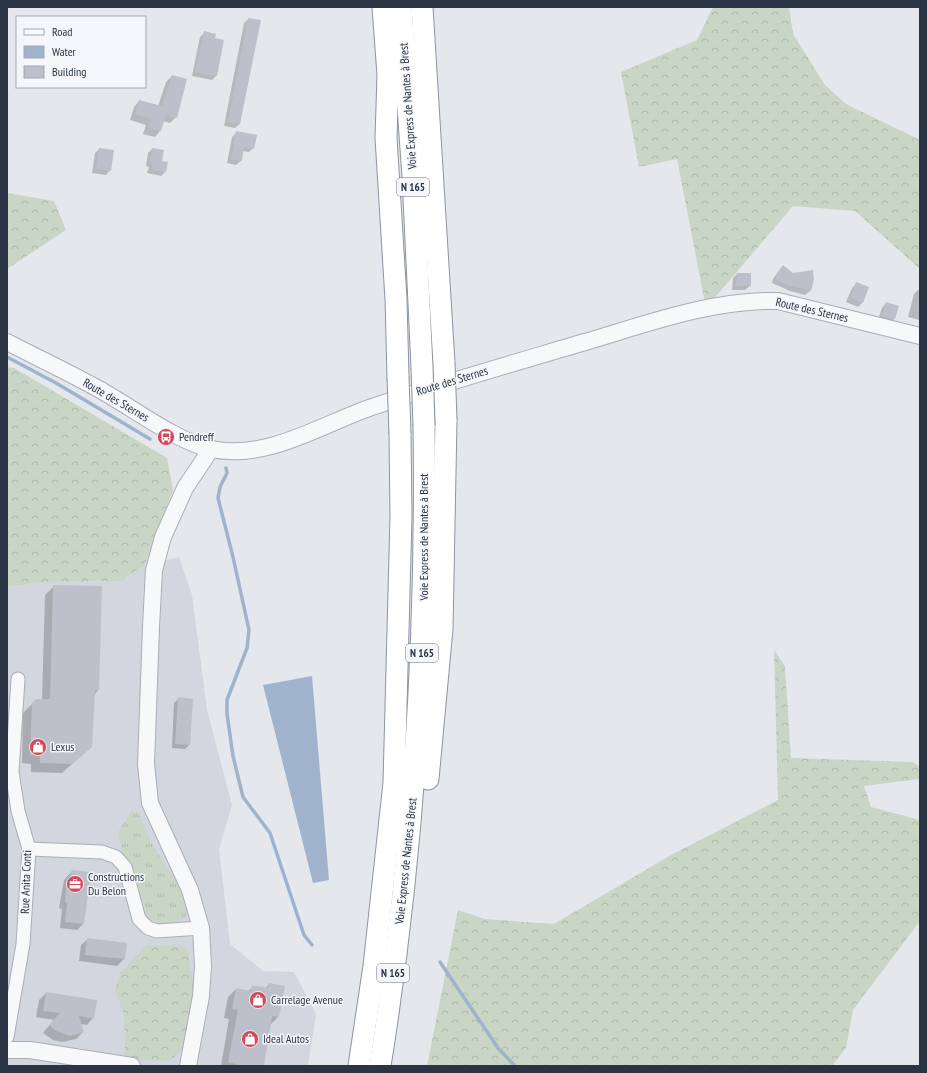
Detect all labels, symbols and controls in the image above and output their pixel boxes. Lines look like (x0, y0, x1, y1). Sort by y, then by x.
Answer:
legend (16, 16, 146, 88)
text: Road (52, 24, 72, 39)
street label: Voie Express de Nantes à Brest (396, 41, 419, 171)
text: Water (52, 44, 77, 59)
text: Building (52, 64, 87, 79)
road number: N 165 (397, 178, 429, 196)
street label: Route des Sternes (774, 294, 850, 325)
street label: Route des Sternes (414, 363, 489, 399)
street label: Route des Sternes (80, 375, 152, 425)
bus stop icon: Pendreff (156, 427, 176, 447)
place label: Pendreff (179, 429, 215, 444)
street label: Voie Express de Nantes à Brest (416, 473, 431, 602)
road number: N 165 (406, 644, 438, 662)
shop icon: Lexus (28, 737, 48, 757)
place label: Lexus (51, 739, 74, 754)
street label: Voie Express de Nantes à Brest (391, 796, 420, 926)
street label: Rue Anita Conti (17, 850, 34, 914)
place label: Constructions Du Belon (88, 869, 144, 898)
office icon: Constructions Du Belon (65, 874, 85, 894)
road number: N 165 (377, 964, 409, 982)
shop icon: Carrelage Avenue (248, 990, 268, 1010)
place label: Carrelage Avenue (271, 992, 343, 1007)
shop icon: Ideal Autos (240, 1029, 260, 1049)
place label: Ideal Autos (263, 1031, 309, 1046)

